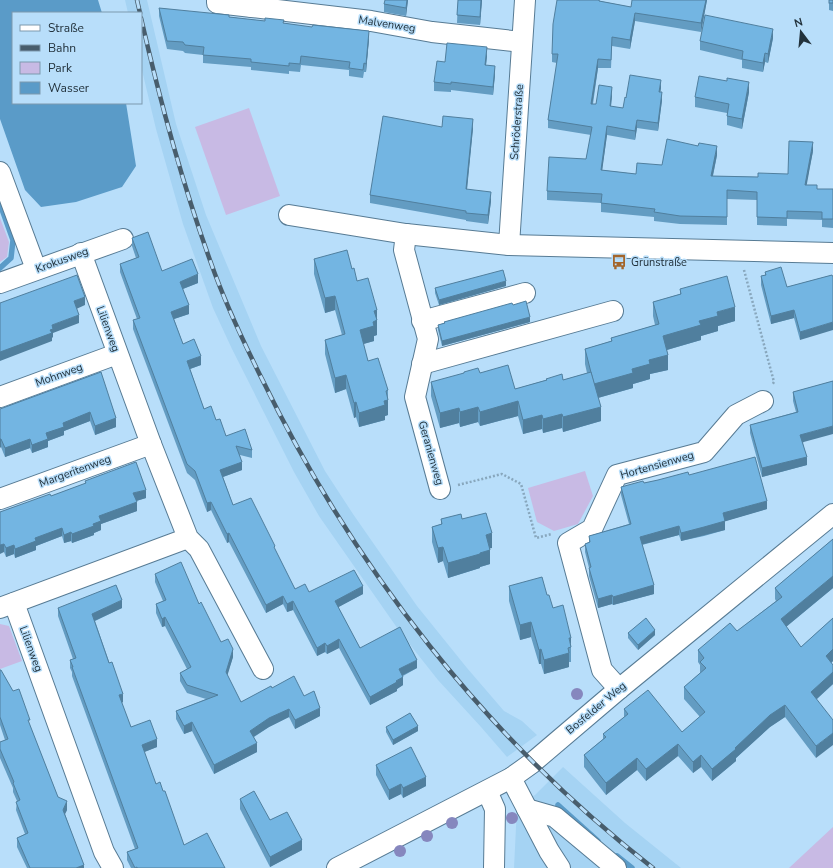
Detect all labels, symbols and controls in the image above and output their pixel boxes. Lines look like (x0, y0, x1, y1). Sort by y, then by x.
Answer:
legend (12, 12, 142, 104)
street label: Malvenweg (357, 12, 417, 36)
north arrow (781, 12, 821, 52)
text: N (792, 15, 804, 31)
text: Straße (48, 20, 84, 36)
text: Bahn (48, 40, 76, 56)
text: Park (48, 60, 73, 76)
text: Wasser (48, 80, 90, 96)
street label: Schröderstraße (507, 84, 527, 160)
street label: Krokusweg (34, 244, 90, 276)
bus stop icon: Grünstraße (610, 253, 628, 271)
place label: Grünstraße (631, 255, 687, 270)
street label: Lilienweg (93, 304, 123, 354)
street label: Mohnweg (33, 359, 85, 391)
street label: Geranienweg (415, 419, 447, 487)
street label: Hortensienweg (618, 447, 696, 483)
street label: Margeritenweg (37, 451, 113, 491)
street label: Lilienweg (16, 624, 46, 674)
street label: Bosfelder Weg (563, 678, 629, 738)

